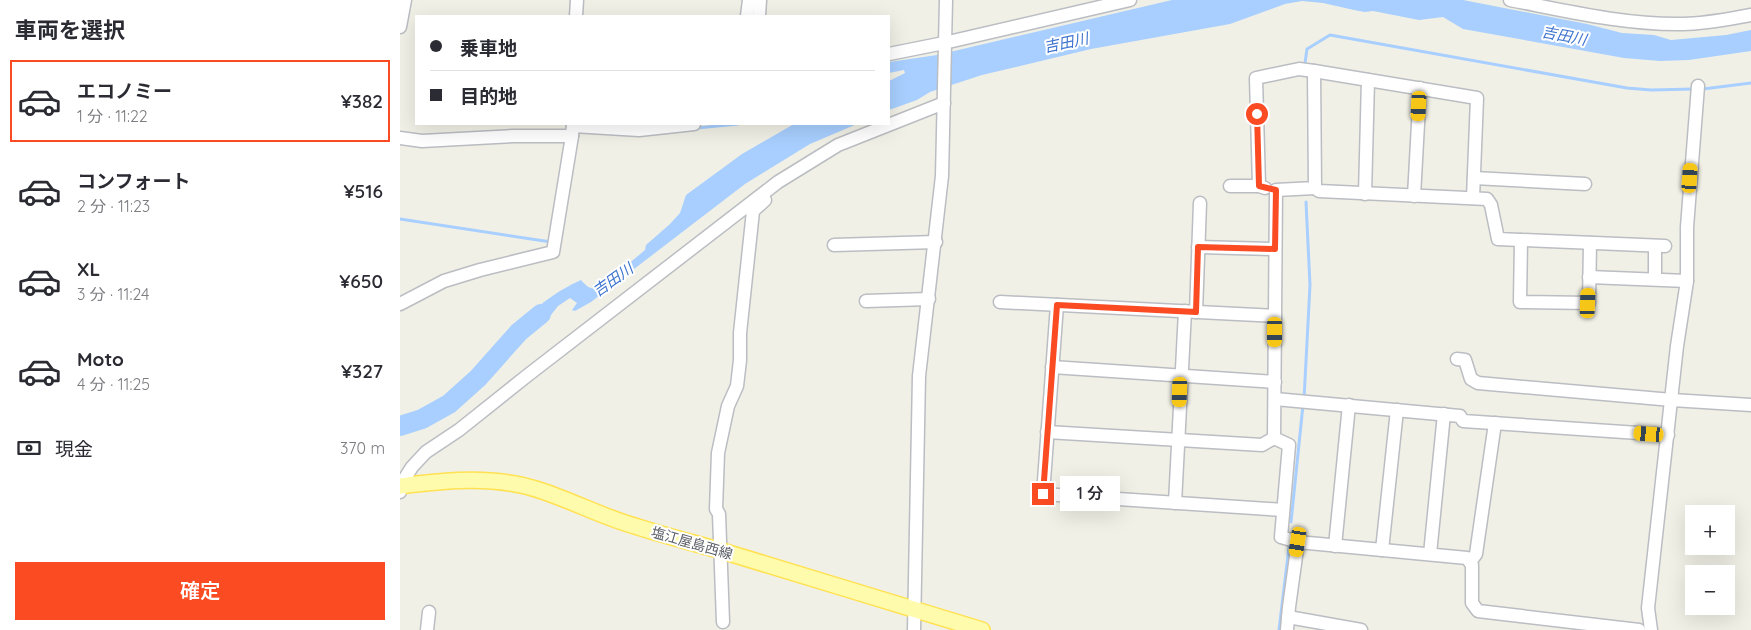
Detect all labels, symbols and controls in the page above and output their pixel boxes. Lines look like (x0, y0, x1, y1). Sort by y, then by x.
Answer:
text: 車両を選択 (15, 16, 125, 44)
water label: 吉田川 (1540, 22, 1590, 50)
water label: 吉田川 (1042, 28, 1092, 56)
text: 乗車地 (460, 36, 517, 60)
icon: car (17, 79, 62, 124)
text: エコノミー (77, 79, 172, 103)
text: 目的地 (460, 84, 517, 108)
text: ¥382 (341, 89, 383, 113)
car (1410, 91, 1427, 121)
route start (1246, 103, 1268, 125)
text: 1 分 · 11:22 (77, 106, 148, 126)
car (1681, 163, 1698, 193)
icon: car (17, 169, 62, 214)
text: コンフォート (77, 169, 190, 193)
text: ¥516 (343, 179, 383, 203)
text: 2 分 · 11:23 (77, 196, 150, 216)
text: XL (77, 257, 100, 281)
water label: 吉田川 (589, 258, 638, 300)
icon: car (17, 259, 62, 304)
text: ¥650 (339, 269, 383, 293)
text: 3 分 · 11:24 (77, 284, 150, 304)
car (1579, 288, 1596, 318)
car (1267, 317, 1282, 347)
text: Moto (77, 347, 124, 371)
icon: car (17, 349, 62, 394)
text: ¥327 (341, 359, 383, 383)
text: 4 分 · 11:25 (77, 374, 150, 394)
car (1171, 377, 1188, 407)
car (1633, 425, 1664, 443)
icon: cash (15, 434, 43, 462)
text: 現金 (55, 437, 93, 461)
text: 370 m (340, 438, 385, 458)
callout: 1 分 (1060, 476, 1120, 512)
route end (1032, 483, 1054, 505)
text: 1 分 (1077, 483, 1103, 503)
map controls (1685, 505, 1735, 615)
button: + (1685, 505, 1735, 555)
street label: 塩江屋島西線 (649, 523, 735, 563)
car (1288, 526, 1307, 558)
button: 確定 (15, 562, 385, 620)
button: − (1685, 565, 1735, 615)

